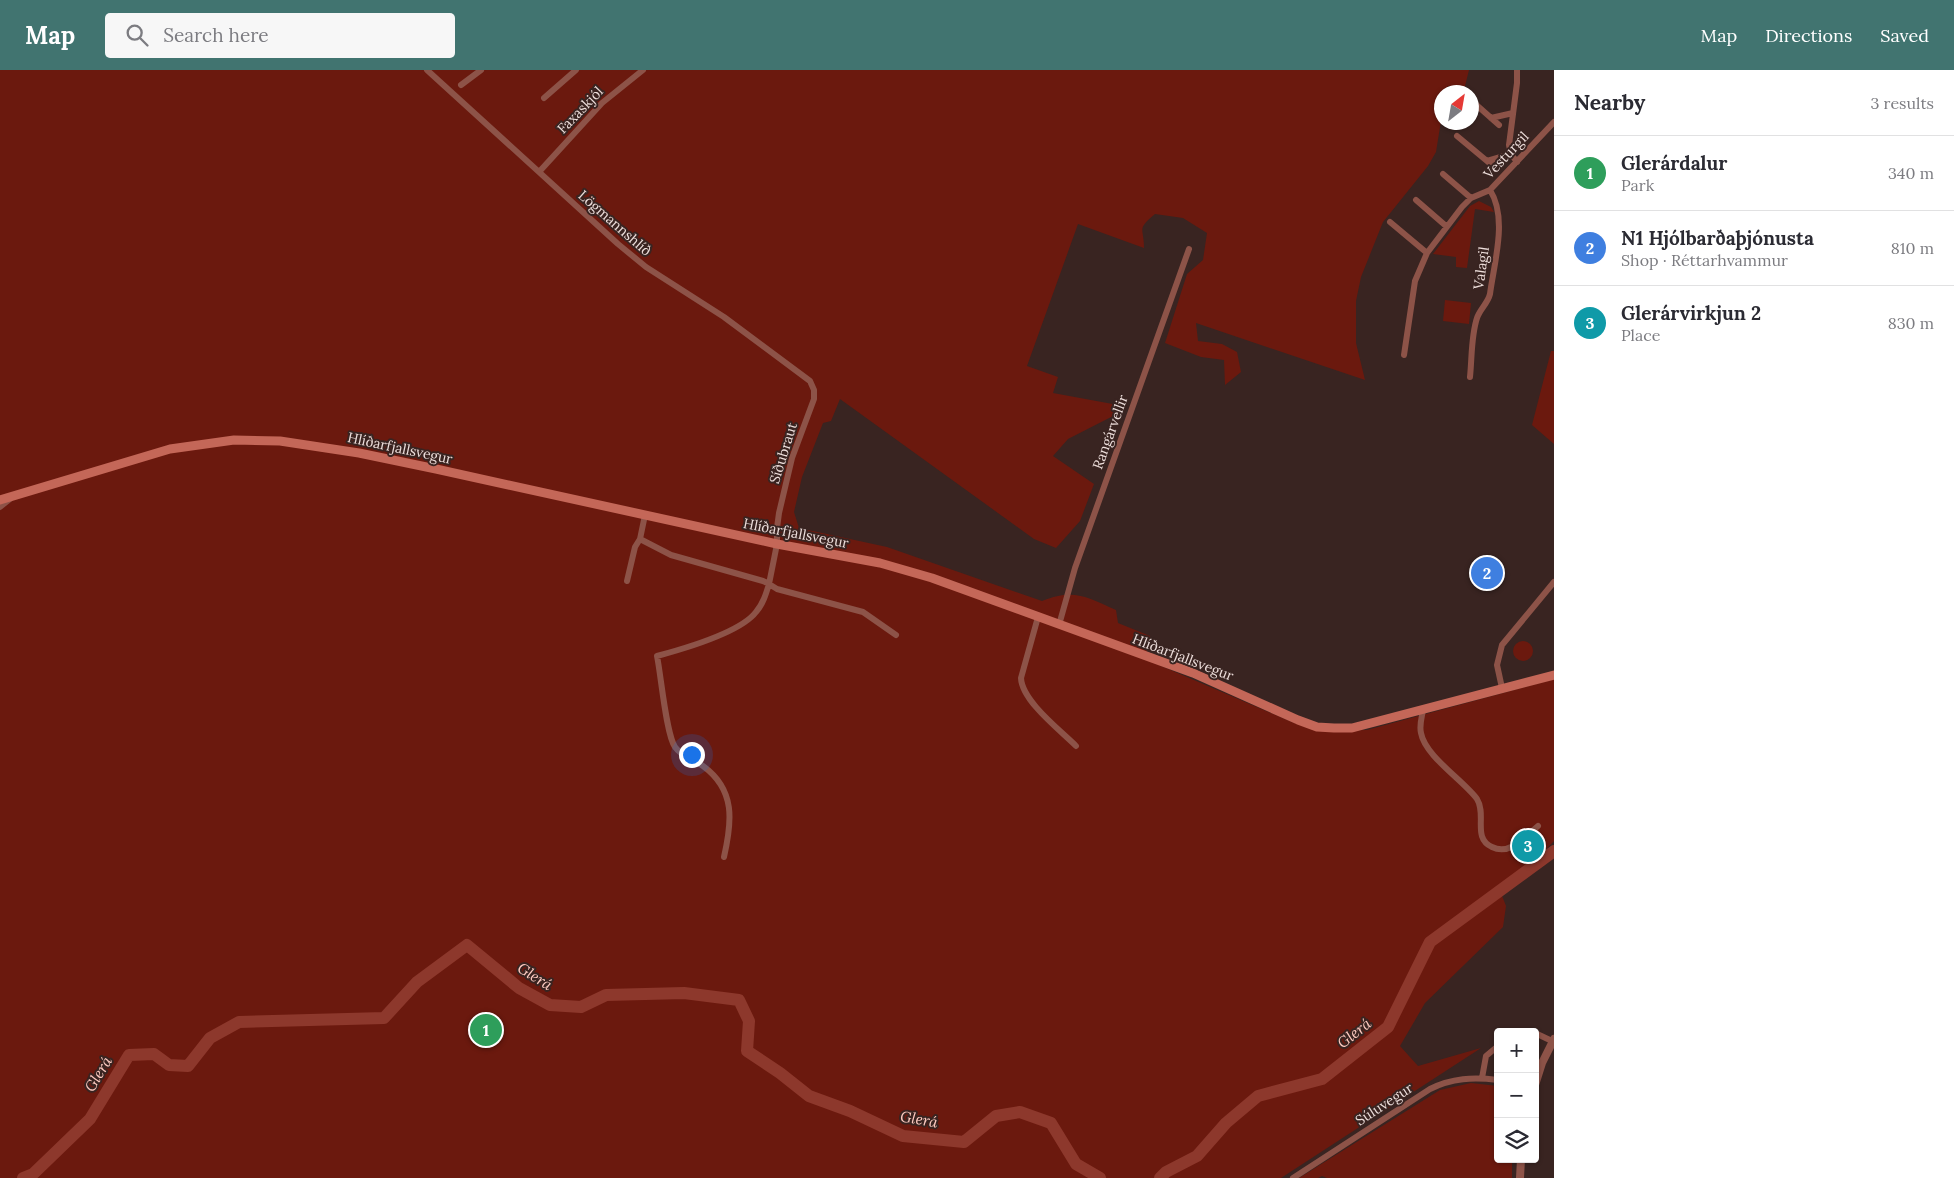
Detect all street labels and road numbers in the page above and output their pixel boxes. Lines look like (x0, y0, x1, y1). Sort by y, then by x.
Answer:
street label: Faxaskjól (553, 83, 607, 137)
street label: Vesturgil (1479, 127, 1533, 183)
street label: Lögmannshlíð (575, 186, 655, 260)
street label: Valagil (1469, 245, 1493, 291)
street label: Rangárvellir (1088, 392, 1132, 472)
street label: Síðubraut (765, 420, 801, 486)
street label: Hlíðarfjallsvegur (346, 428, 454, 468)
street label: Hlíðarfjallsvegur (742, 514, 850, 552)
street label: Hlíðarfjallsvegur (1130, 629, 1236, 685)
street label: Súluvegur (1352, 1079, 1416, 1129)

